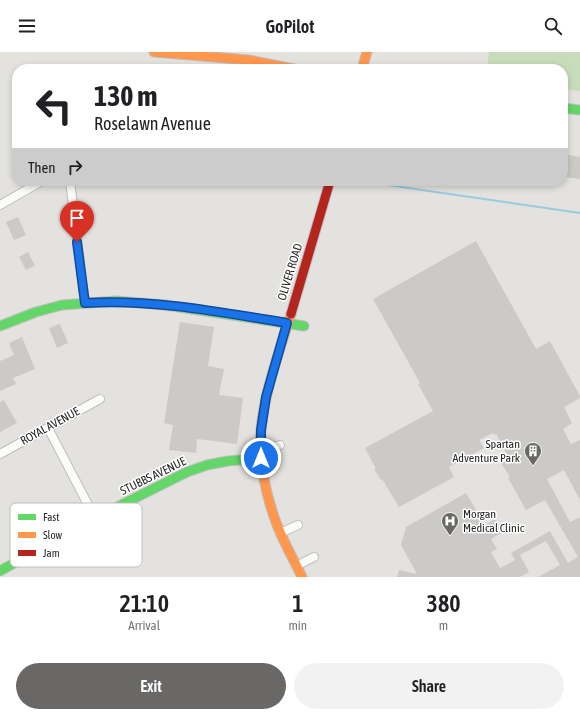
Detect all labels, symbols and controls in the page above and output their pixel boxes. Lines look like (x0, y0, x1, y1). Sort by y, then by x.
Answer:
icon: menu (16, 15, 38, 37)
icon: search (542, 15, 564, 37)
text: GoPilot (266, 16, 314, 37)
icon: left (28, 80, 80, 132)
text: 130 m (94, 80, 157, 112)
text: Roselawn Avenue (94, 113, 211, 134)
icon: right (64, 156, 86, 178)
text: Then (28, 159, 56, 176)
pin (60, 201, 94, 242)
icon: arrive (66, 207, 88, 229)
street label: OLIVER ROAD (275, 242, 305, 302)
street label: ROYAL AVENUE (18, 404, 82, 448)
position arrow (240, 437, 282, 479)
place label: Spartan Adventure Park (452, 437, 521, 465)
building icon: Spartan Adventure Park (523, 441, 543, 466)
street label: STUBBS AVENUE (118, 454, 188, 498)
legend (10, 503, 142, 567)
place label: Morgan Medical Clinic (463, 507, 525, 535)
text: Fast (43, 511, 59, 523)
hospital icon: Morgan Medical Clinic (440, 511, 460, 536)
text: Slow (43, 529, 62, 541)
text: Jam (43, 547, 60, 559)
text: 21:10 (120, 590, 169, 617)
text: 1 (292, 590, 303, 617)
text: 380 (427, 590, 460, 617)
text: Arrival (128, 618, 160, 633)
text: min (288, 618, 307, 633)
text: m (439, 618, 448, 633)
button: Exit (16, 663, 286, 709)
button: Share (294, 663, 564, 709)

